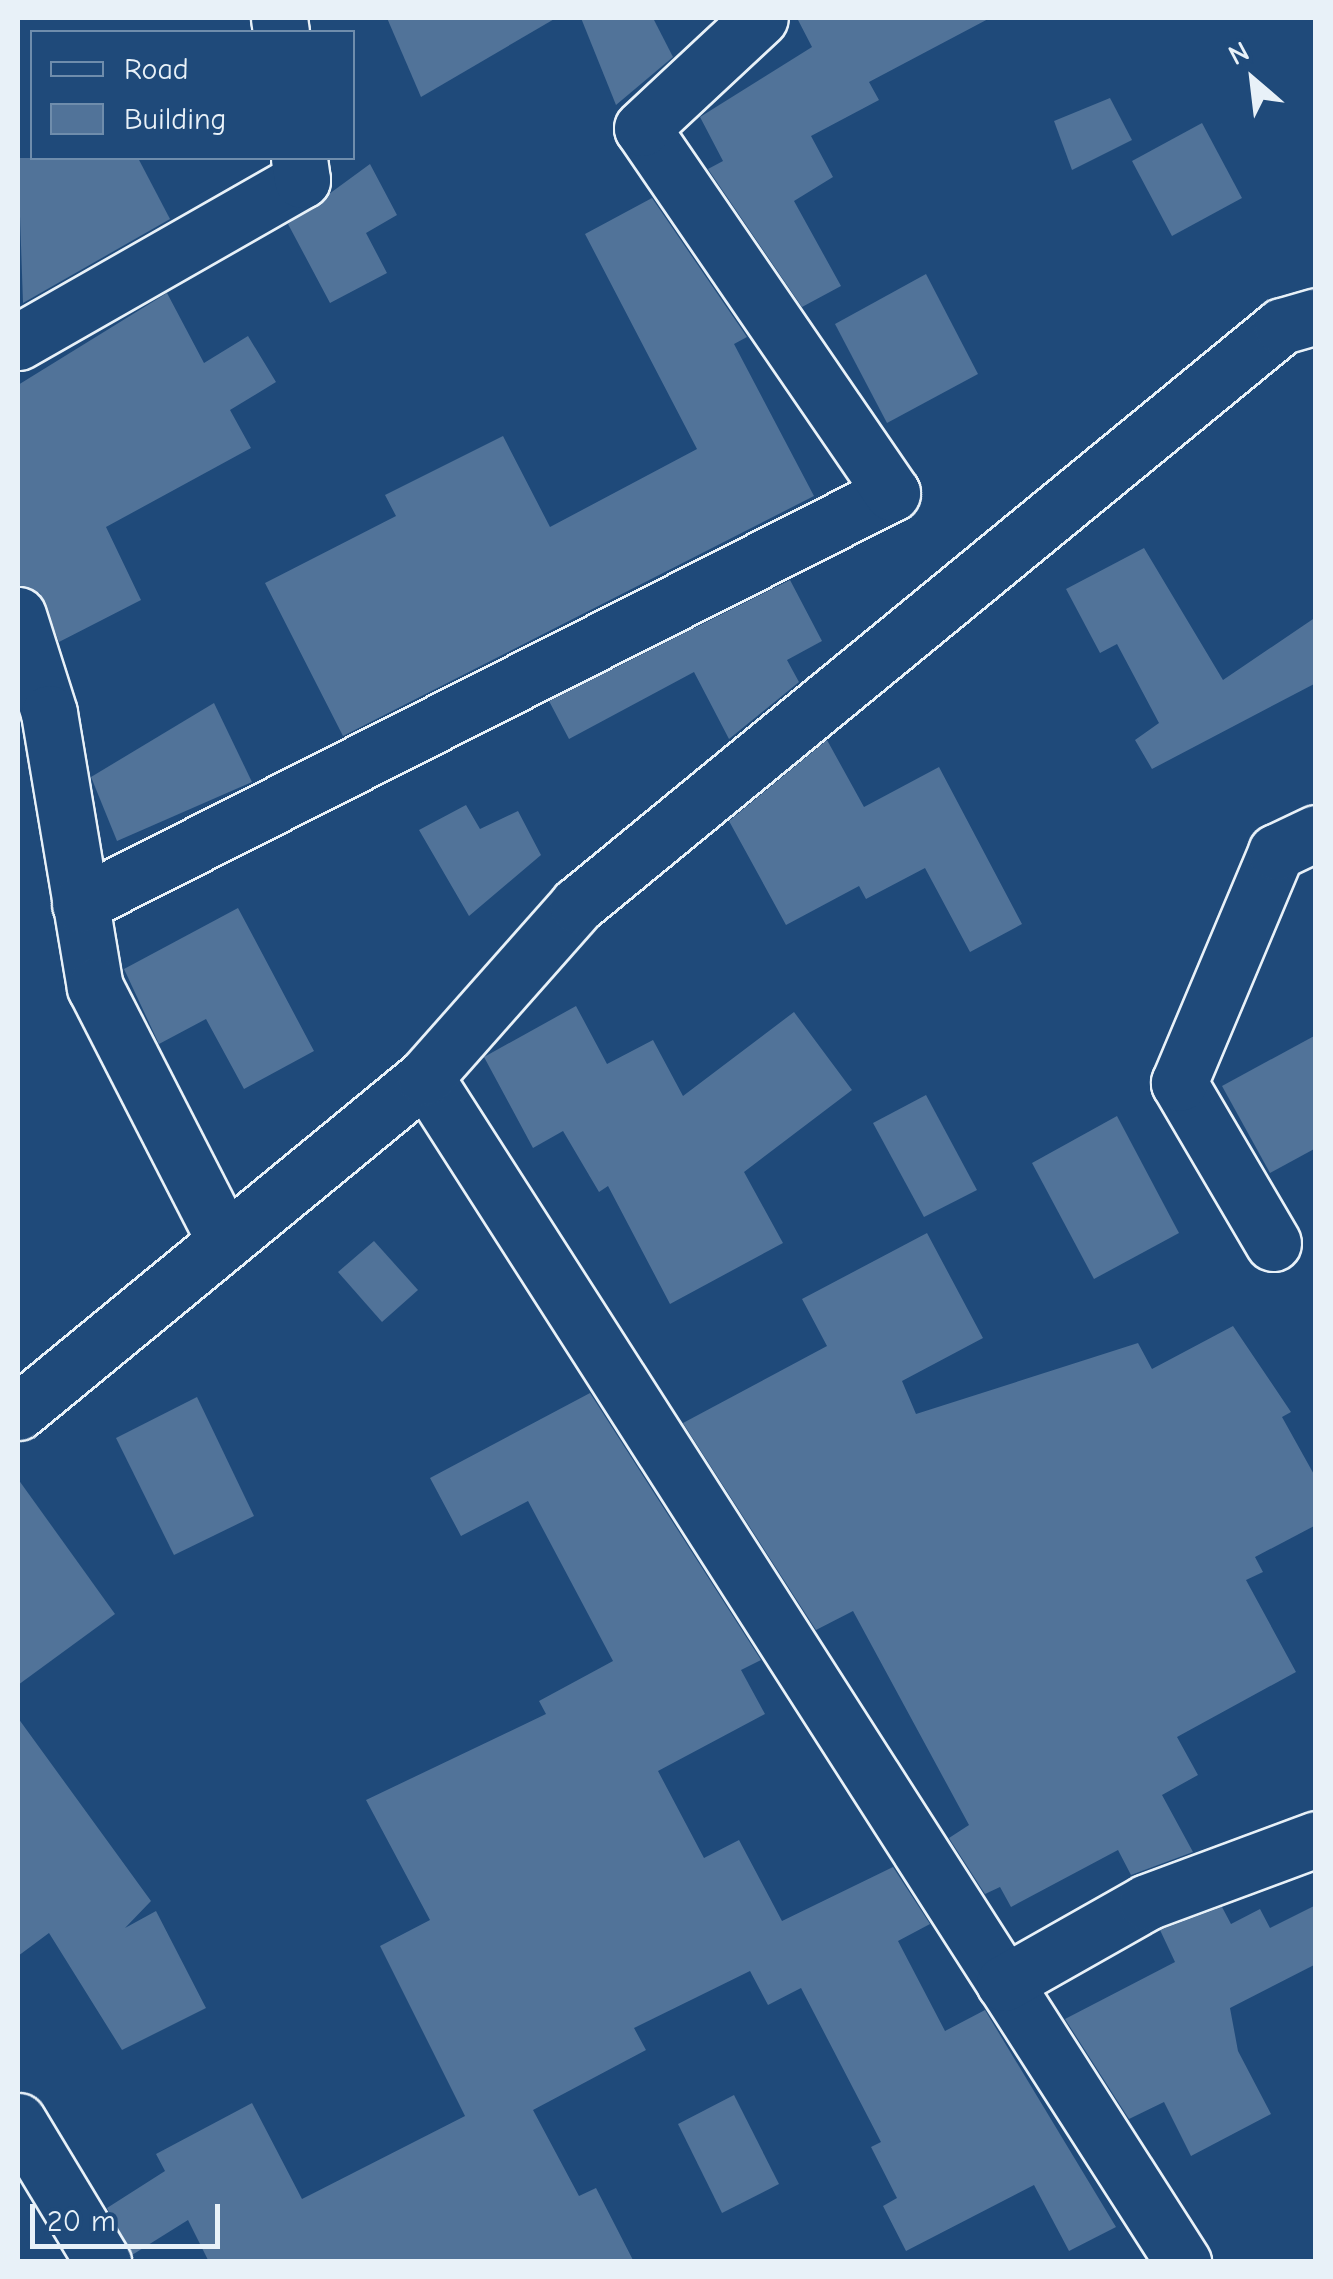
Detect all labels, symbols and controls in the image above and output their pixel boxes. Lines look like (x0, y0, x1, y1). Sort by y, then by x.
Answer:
legend (30, 30, 355, 160)
north arrow (1203, 30, 1303, 130)
text: N (1223, 35, 1254, 72)
text: Road (124, 52, 189, 87)
text: Building (124, 102, 227, 137)
scale bar (35, 2184, 225, 2246)
text: 20 m (47, 2204, 116, 2239)

